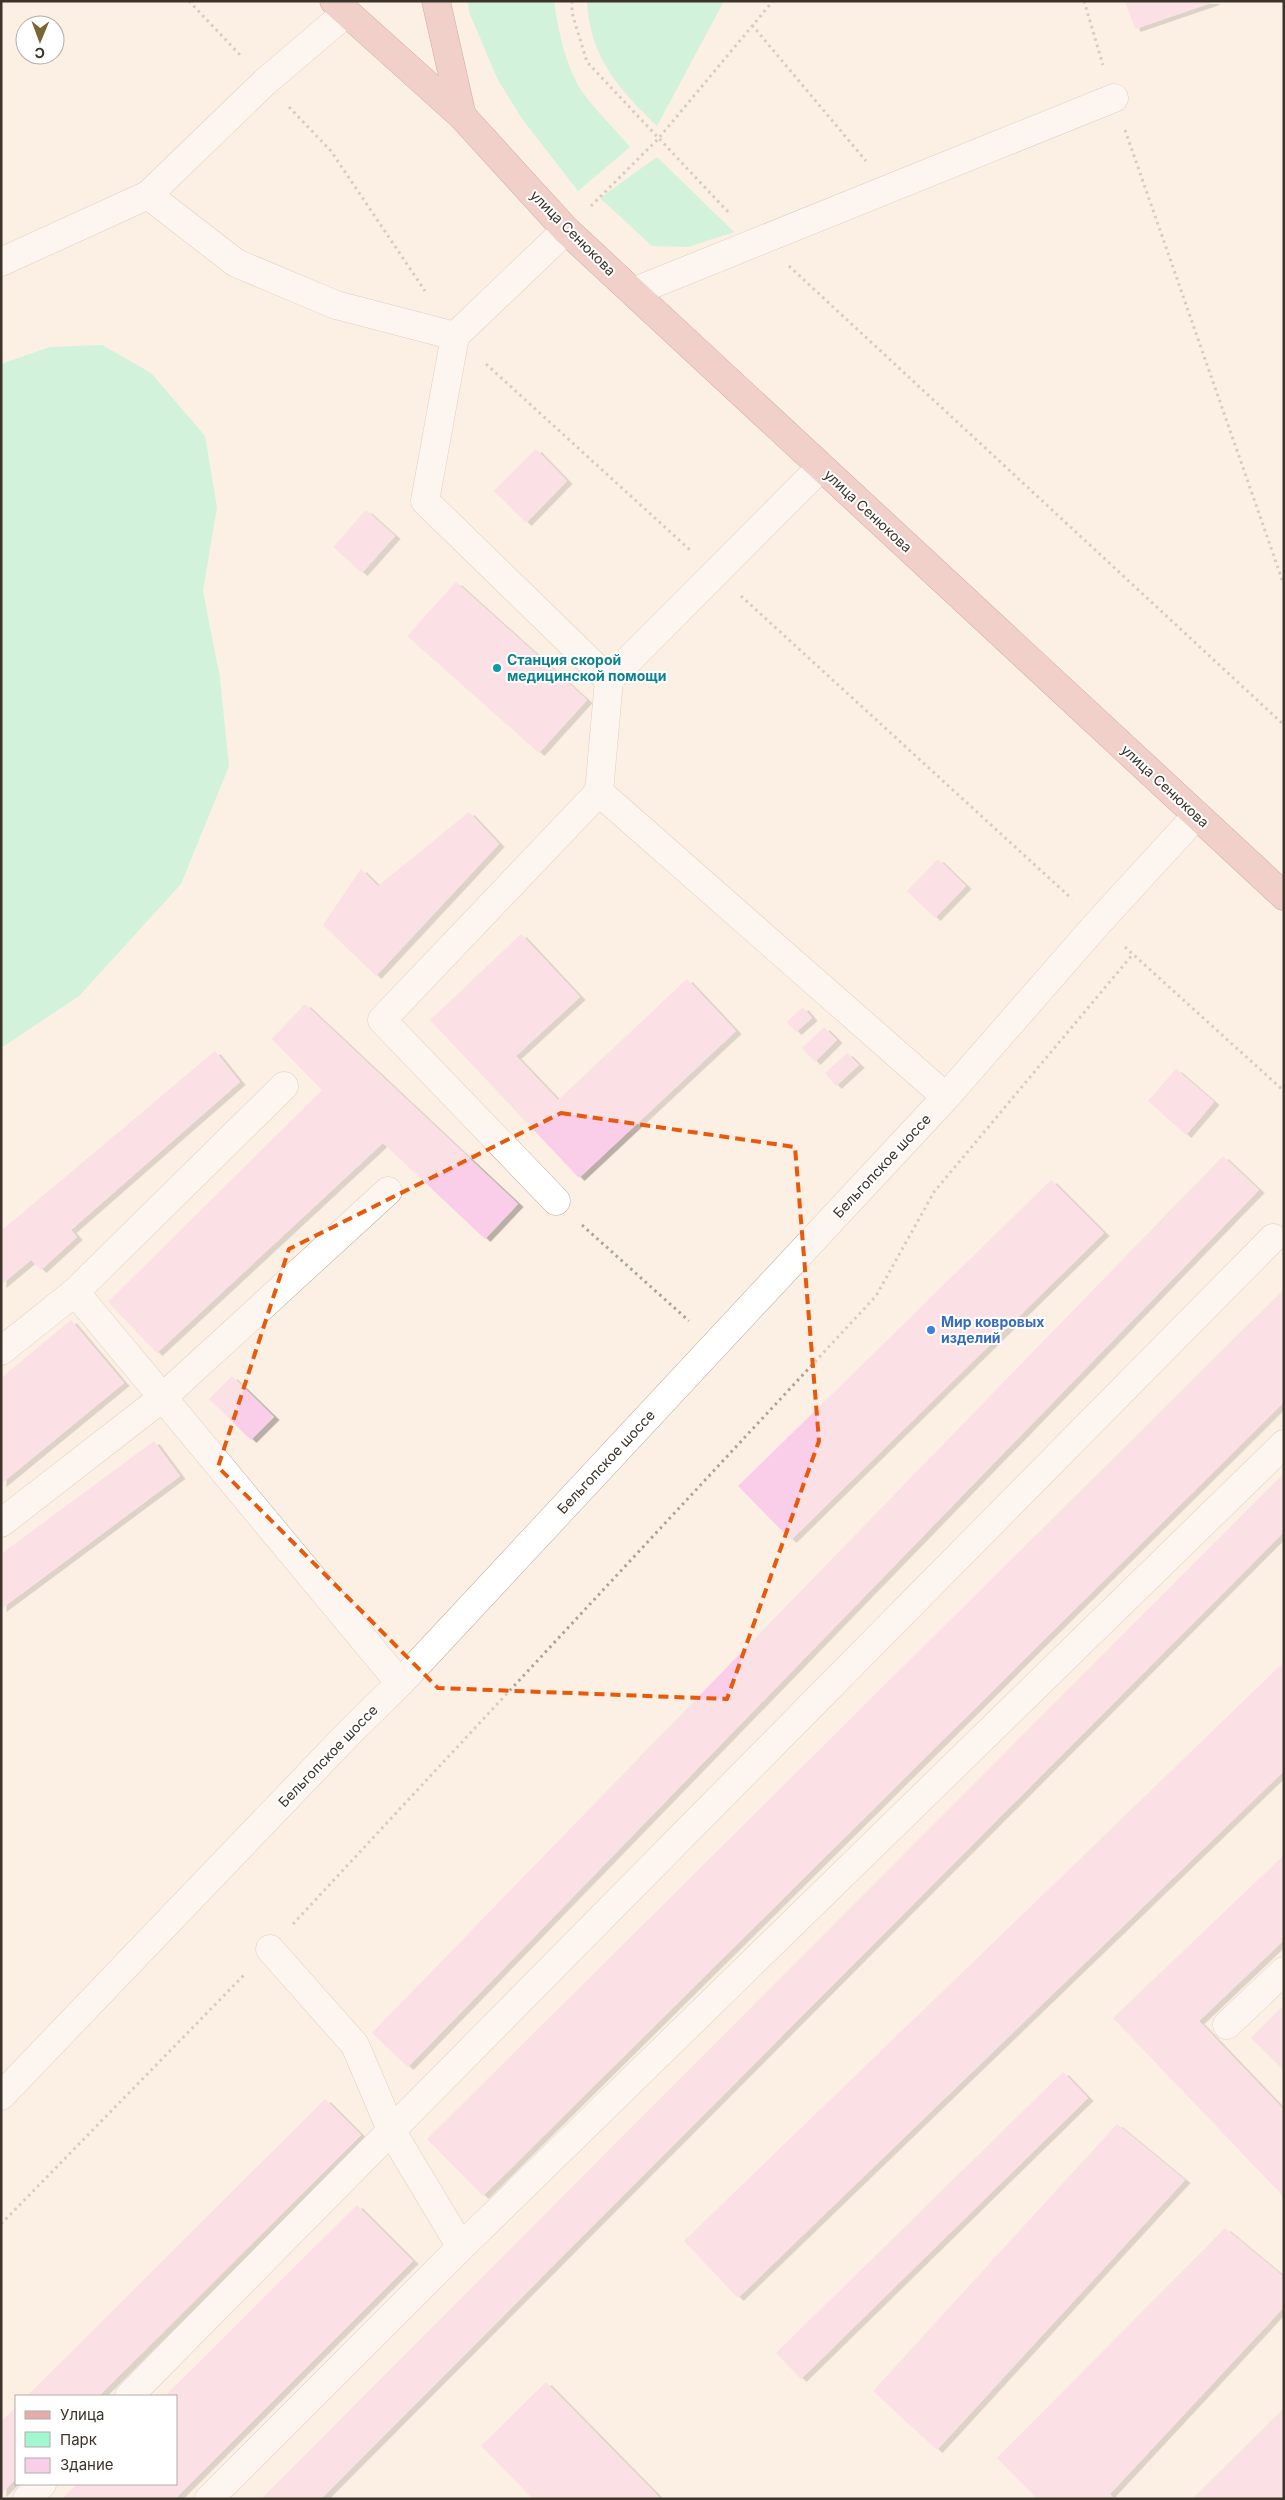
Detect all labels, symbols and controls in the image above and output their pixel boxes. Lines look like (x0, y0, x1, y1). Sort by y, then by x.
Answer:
north arrow (15, 15, 65, 65)
text: С (34, 45, 45, 62)
street label: улица Сенюкова (527, 186, 620, 279)
street label: улица Сенюкова (821, 466, 916, 556)
place label: Станция скорой медицинской помощи (507, 651, 666, 684)
marker: Станция скорой медицинской помощи (491, 662, 503, 674)
street label: улица Сенюкова (1118, 741, 1213, 831)
street label: Бельгопское шоссе (829, 1110, 934, 1221)
place label: Мир ковровых изделий (941, 1313, 1044, 1346)
marker: Мир ковровых изделий (925, 1324, 937, 1336)
street label: Бельгопское шоссе (553, 1406, 658, 1517)
street label: Бельгопское шоссе (274, 1701, 381, 1810)
legend (15, 2395, 178, 2485)
text: Улица (60, 2405, 104, 2424)
text: Парк (60, 2430, 97, 2449)
text: Здание (60, 2455, 114, 2474)

